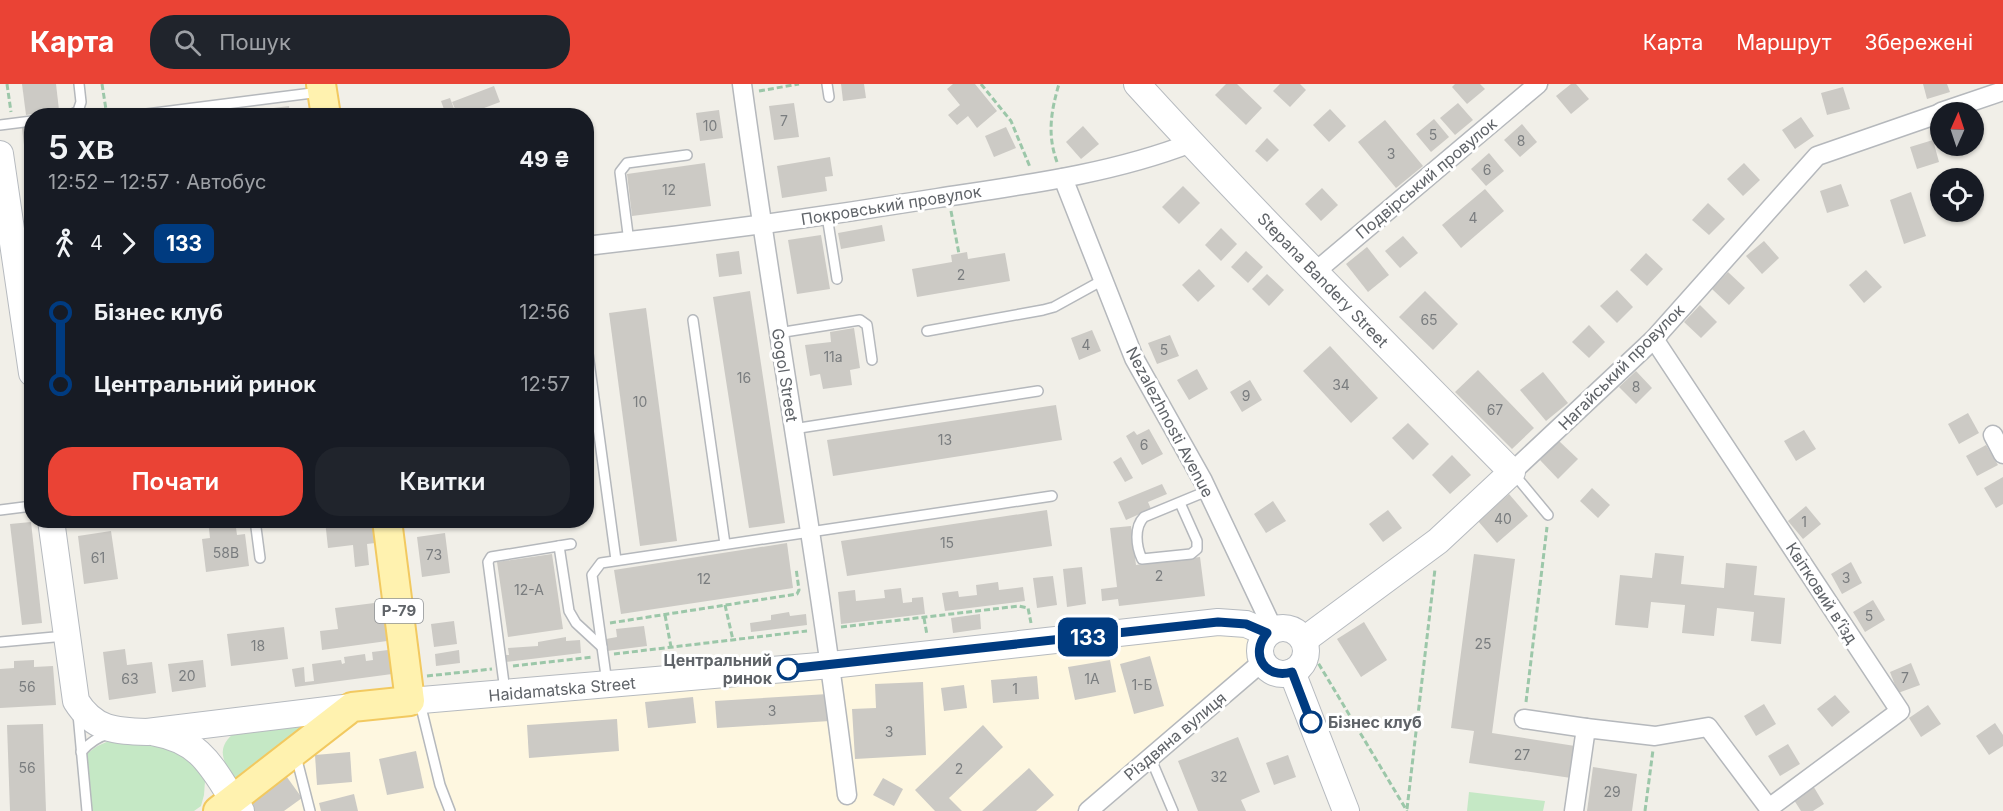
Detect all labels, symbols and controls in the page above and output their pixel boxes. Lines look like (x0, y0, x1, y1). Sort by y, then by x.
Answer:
search box (150, 15, 570, 69)
text: Карта (30, 25, 114, 59)
icon: search (171, 26, 204, 59)
text: Пошук (219, 29, 291, 55)
text: Карта (1643, 30, 1703, 55)
text: Маршрут (1736, 30, 1831, 55)
text: Збережені (1864, 30, 1973, 55)
north arrow (1930, 102, 1984, 156)
map controls (1930, 102, 1984, 222)
house number: 7 (780, 112, 788, 129)
street label: Подвірський провулок (1351, 113, 1501, 243)
house number: 10 (703, 117, 717, 134)
house number: 5 (1429, 126, 1437, 143)
text: 5 хв (48, 127, 115, 167)
house number: 8 (1517, 132, 1525, 149)
house number: 3 (1387, 145, 1395, 162)
text: 49 ₴ (519, 146, 570, 172)
house number: 6 (1483, 161, 1491, 178)
button: locate (1930, 168, 1984, 222)
text: 12:52 – 12:57 · Автобус (48, 170, 266, 194)
house number: 12 (662, 181, 676, 198)
street label: Покровський провулок (799, 181, 983, 229)
street label: Stepana Bandery Street (1253, 208, 1393, 352)
house number: 4 (1468, 209, 1478, 226)
icon: walk (48, 227, 81, 260)
icon: forward (112, 227, 145, 260)
text: 4 (90, 231, 103, 255)
text: 133 (166, 231, 202, 256)
house number: 2 (957, 266, 965, 283)
text: Бізнес клуб (94, 299, 223, 325)
text: 12:56 (519, 300, 570, 324)
street label: Нагайський провулок (1554, 300, 1688, 434)
house number: 65 (1420, 311, 1438, 328)
street label: Gogol Street (768, 327, 802, 423)
house number: 4 (1081, 336, 1091, 353)
house number: 5 (1160, 341, 1168, 358)
street label: Nezalezhnosti Avenue (1122, 343, 1218, 501)
house number: 11а (823, 348, 843, 365)
house number: 16 (737, 369, 751, 386)
text: Центральний ринок (94, 371, 316, 397)
text: 12:57 (520, 372, 570, 396)
house number: 34 (1332, 376, 1350, 393)
house number: 8 (1632, 378, 1640, 395)
house number: 9 (1242, 387, 1250, 404)
house number: 10 (633, 393, 647, 410)
house number: 67 (1487, 401, 1503, 418)
house number: 13 (938, 431, 952, 448)
house number: 6 (1140, 436, 1148, 453)
button: Почати (48, 447, 303, 516)
button: Квитки (315, 447, 570, 516)
house number: 40 (1494, 510, 1512, 527)
house number: 1 (1801, 513, 1807, 530)
house number: 15 (940, 534, 954, 551)
street label: Квітковий в’їзд (1782, 539, 1862, 647)
house number: 58В (213, 544, 239, 561)
house number: 73 (426, 546, 442, 563)
house number: 61 (91, 549, 105, 566)
house number: 2 (1155, 567, 1163, 584)
house number: 3 (1842, 569, 1850, 586)
house number: 12 (697, 570, 711, 587)
house number: 12-А (514, 581, 544, 598)
road number: Р-79 (375, 599, 423, 623)
house number: 5 (1865, 607, 1873, 624)
line badge: 133 (1054, 618, 1122, 656)
text: 133 (1070, 625, 1106, 650)
house number: 25 (1474, 635, 1492, 652)
house number: 18 (251, 637, 265, 654)
place label: Центральний ринок (663, 650, 773, 688)
marker: Центральний ринок (777, 658, 799, 680)
house number: 20 (178, 667, 196, 684)
house number: 7 (1901, 669, 1909, 686)
house number: 63 (121, 670, 139, 687)
house number: 1А (1084, 670, 1100, 687)
street label: Haidamatska Street (488, 673, 636, 705)
house number: 1-Б (1131, 676, 1153, 693)
house number: 56 (18, 678, 36, 695)
house number: 1 (1012, 680, 1018, 697)
street label: Різдвяна вулиця (1120, 687, 1230, 785)
house number: 3 (768, 702, 776, 719)
marker: Бізнес клуб (1300, 711, 1322, 733)
place label: Бізнес клуб (1328, 712, 1422, 732)
house number: 3 (885, 723, 893, 740)
house number: 27 (1514, 746, 1530, 763)
house number: 56 (18, 759, 36, 776)
house number: 2 (955, 760, 963, 777)
house number: 32 (1210, 768, 1228, 785)
house number: 29 (1603, 783, 1621, 800)

